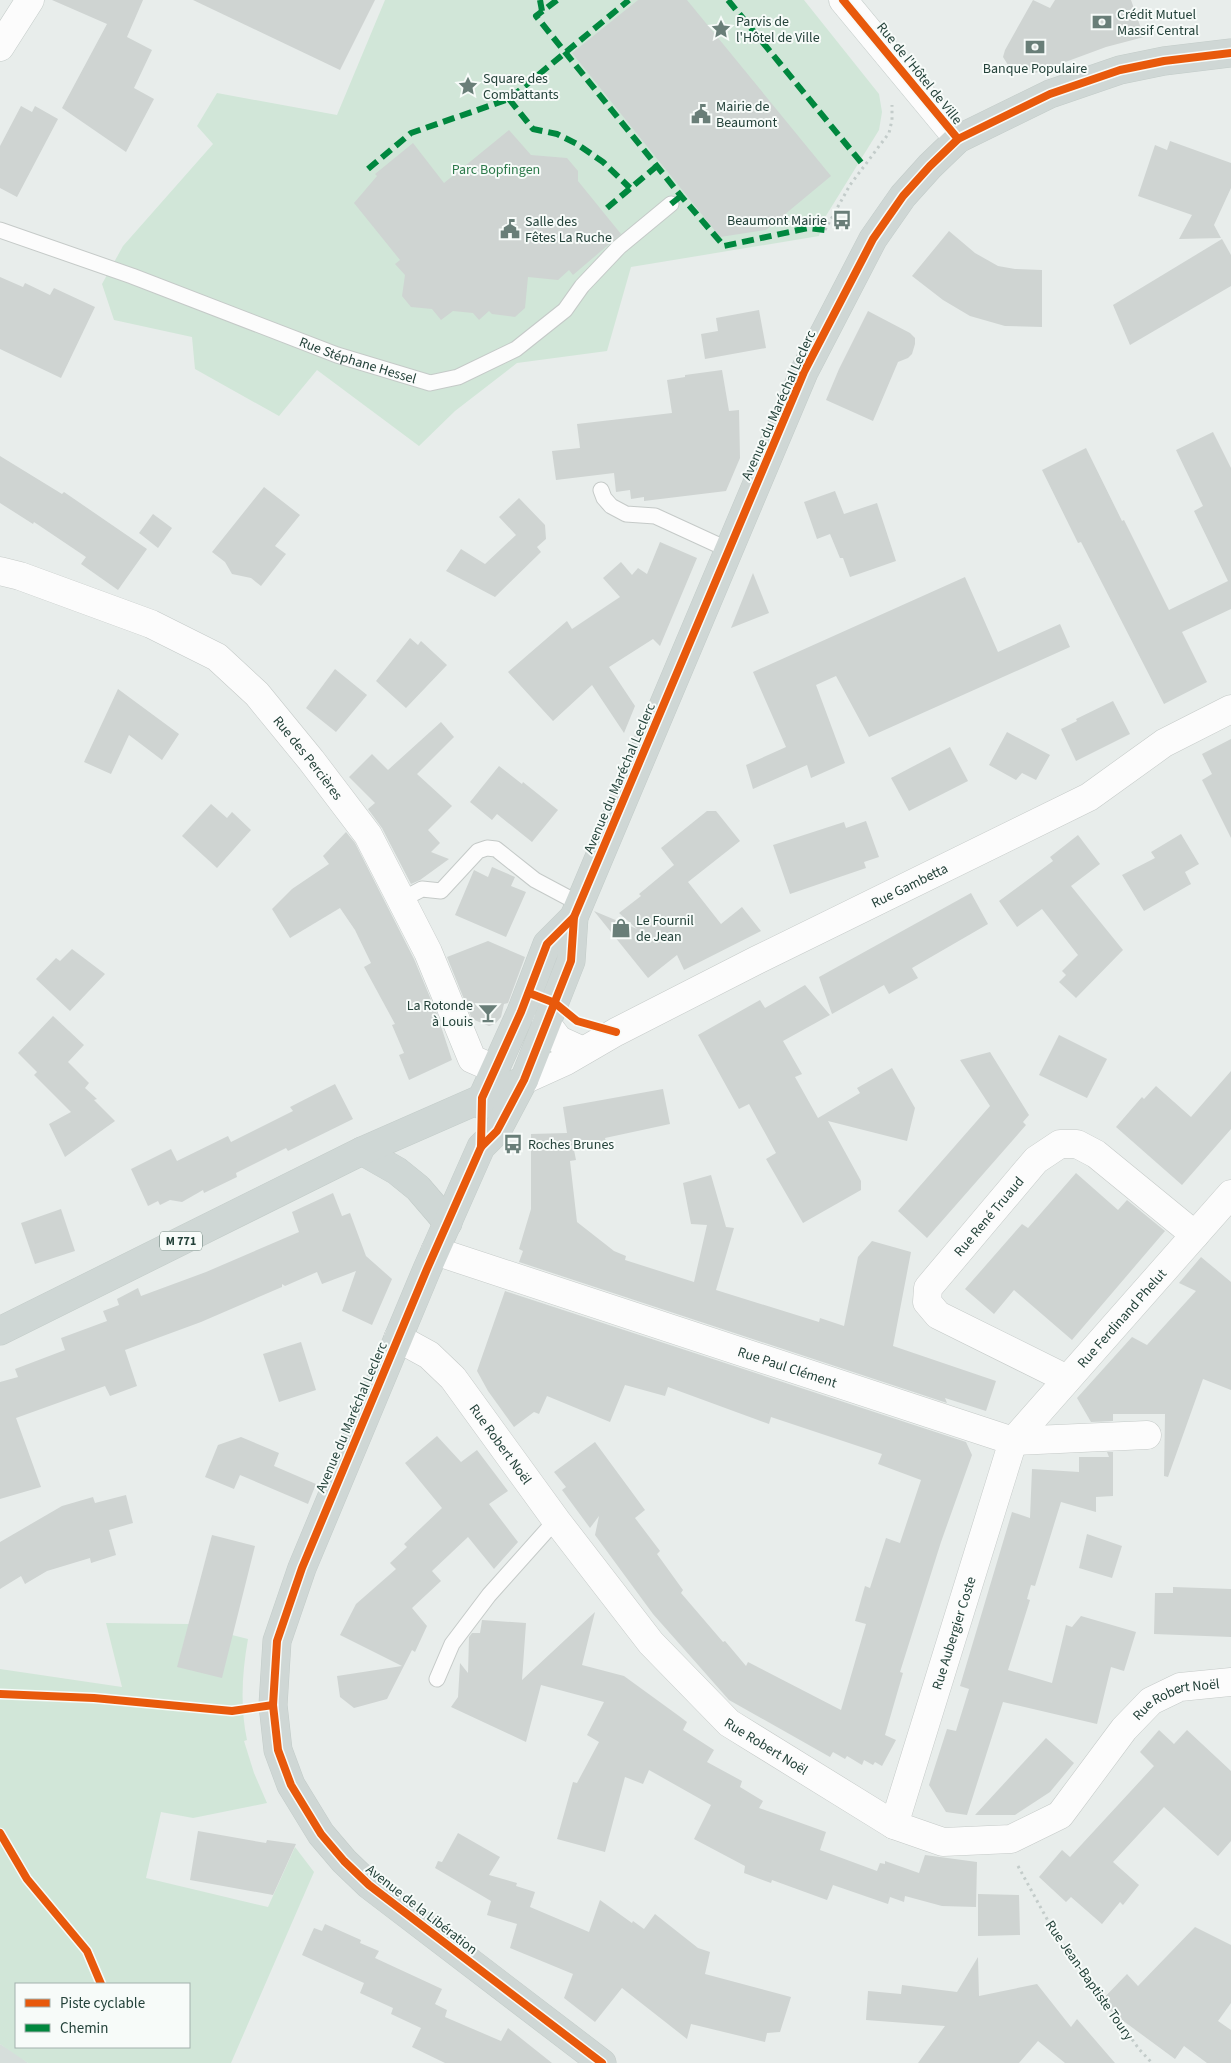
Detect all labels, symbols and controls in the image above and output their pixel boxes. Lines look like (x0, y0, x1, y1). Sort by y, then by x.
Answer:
place label: Crédit Mutuel Massif Central (1117, 5, 1199, 41)
bank icon: Crédit Mutuel Massif Central (1091, 11, 1113, 33)
place label: Parvis de l'Hôtel de Ville (736, 12, 820, 48)
place icon: Parvis de l'Hôtel de Ville (710, 18, 732, 40)
street label: Rue de l'Hôtel de Ville (872, 18, 967, 129)
bank icon: Banque Populaire (1024, 36, 1046, 58)
place label: Banque Populaire (983, 59, 1087, 79)
place label: Square des Combattants (483, 69, 559, 105)
place icon: Square des Combattants (457, 75, 479, 97)
place label: Mairie de Beaumont (716, 97, 778, 133)
public building icon: Mairie de Beaumont (690, 103, 712, 125)
park label: Parc Bopfingen (452, 160, 540, 180)
bus stop icon: Beaumont Mairie (831, 209, 853, 231)
place label: Beaumont Mairie (727, 211, 827, 231)
place label: Salle des Fêtes La Ruche (525, 212, 612, 248)
public building icon: Salle des Fêtes La Ruche (499, 218, 521, 240)
street label: Avenue du Maréchal Leclerc (737, 327, 821, 483)
street label: Rue Stéphane Hessel (296, 332, 419, 389)
street label: Avenue du Maréchal Leclerc (579, 699, 661, 857)
street label: Rue des Percières (268, 712, 347, 805)
street label: Rue Gambetta (868, 859, 952, 913)
place label: Le Fournil de Jean (636, 911, 694, 947)
shop icon: Le Fournil de Jean (610, 917, 632, 939)
place label: La Rotonde à Louis (407, 996, 473, 1032)
bar icon: La Rotonde à Louis (477, 1002, 499, 1024)
bus stop icon: Roches Brunes (502, 1133, 524, 1155)
place label: Roches Brunes (528, 1135, 614, 1155)
street label: Rue René Truaud (950, 1172, 1029, 1261)
road number: M 771 (160, 1232, 202, 1250)
street label: Rue Ferdinand Phelut (1073, 1264, 1172, 1373)
street label: Avenue du Maréchal Leclerc (311, 1338, 393, 1496)
street label: Rue Paul Clément (735, 1342, 840, 1394)
street label: Rue Robert Noël (464, 1400, 536, 1489)
street label: Rue Aubergier Coste (927, 1574, 981, 1692)
street label: Rue Robert Noël (1128, 1674, 1221, 1725)
street label: Rue Robert Noël (720, 1713, 812, 1781)
street label: Avenue de la Libération (361, 1860, 481, 1960)
street label: Rue Jean-Baptiste Toury (1040, 1917, 1138, 2045)
legend (15, 1983, 190, 2048)
text: Piste cyclable (60, 1993, 145, 2014)
text: Chemin (60, 2018, 109, 2039)

